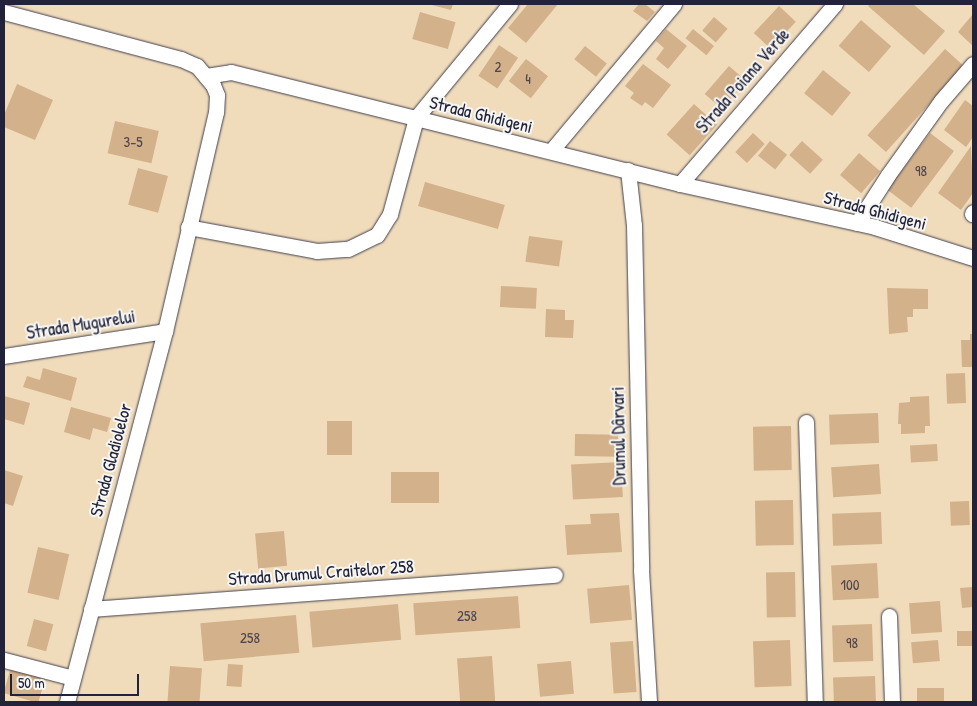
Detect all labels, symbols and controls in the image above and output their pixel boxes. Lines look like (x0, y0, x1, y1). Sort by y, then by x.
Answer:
street label: Strada Poiana Verde (692, 24, 794, 138)
house number: 2 (494, 58, 502, 76)
house number: 4 (525, 70, 531, 88)
street label: Strada Ghidigeni (427, 92, 535, 138)
house number: 3-5 (123, 133, 143, 151)
house number: 98 (915, 162, 927, 180)
street label: Strada Ghidigeni (821, 187, 929, 235)
street label: Strada Mugurelui (25, 306, 137, 344)
street label: Drumul Dârvari (607, 386, 631, 486)
street label: Strada Gladiolelor (86, 401, 136, 519)
street label: Strada Drumul Craitelor 258 (228, 556, 414, 590)
house number: 100 (841, 576, 859, 594)
house number: 258 (457, 607, 477, 625)
house number: 258 (240, 629, 260, 647)
house number: 98 (846, 634, 858, 652)
scale bar (12, 664, 141, 696)
text: 50 m (18, 672, 45, 693)

